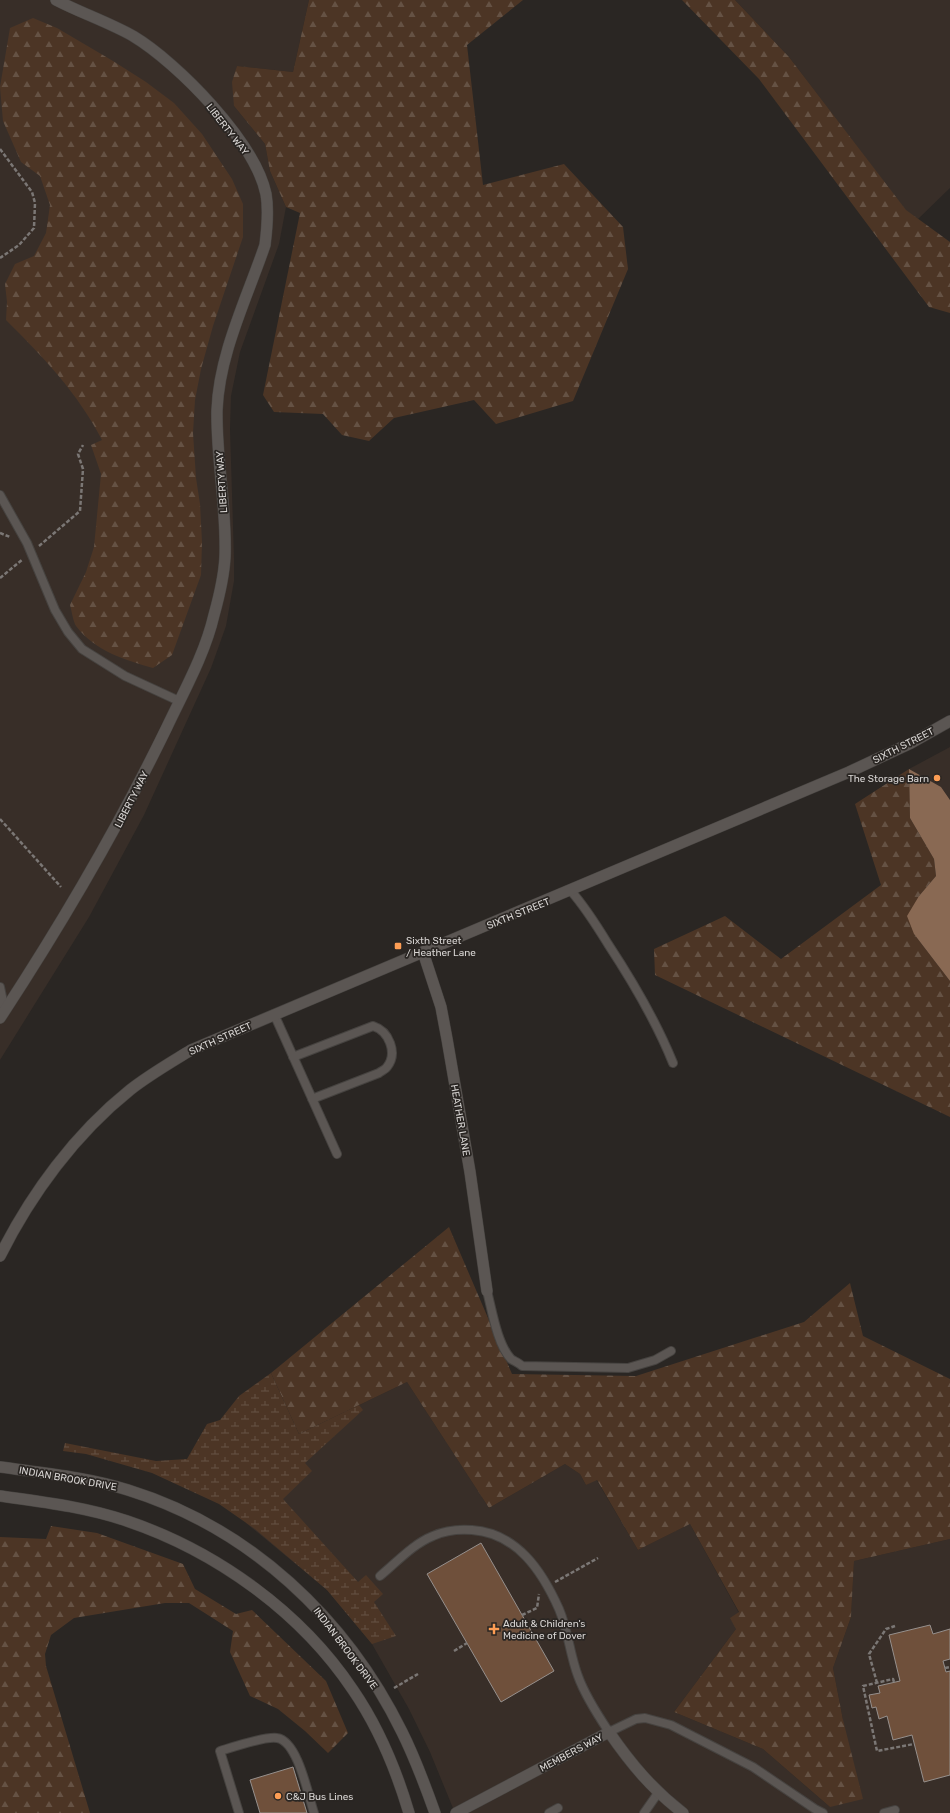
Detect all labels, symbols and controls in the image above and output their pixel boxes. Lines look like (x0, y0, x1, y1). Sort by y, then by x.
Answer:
street label: LIBERTY WAY (203, 101, 251, 158)
street label: LIBERTY WAY (214, 450, 230, 513)
street label: SIXTH STREET (871, 725, 936, 766)
street label: LIBERTY WAY (112, 769, 152, 830)
place label: The Storage Barn (848, 773, 929, 785)
marker: The Storage Barn (932, 773, 942, 783)
street label: SIXTH STREET (485, 896, 552, 932)
place label: Sixth Street / Heather Lane (406, 935, 476, 959)
marker: Sixth Street / Heather Lane (393, 941, 403, 951)
street label: SIXTH STREET (187, 1020, 254, 1058)
street label: HEATHER LANE (448, 1083, 472, 1157)
street label: INDIAN BROOK DRIVE (18, 1464, 118, 1494)
street label: INDIAN BROOK DRIVE (311, 1605, 380, 1692)
place label: Adult & Children's Medicine of Dover (503, 1618, 586, 1642)
marker: Adult & Children's Medicine of Dover (488, 1623, 500, 1635)
street label: MEMBERS WAY (538, 1731, 606, 1775)
marker: C&J Bus Lines (273, 1791, 283, 1801)
place label: C&J Bus Lines (286, 1791, 353, 1803)

